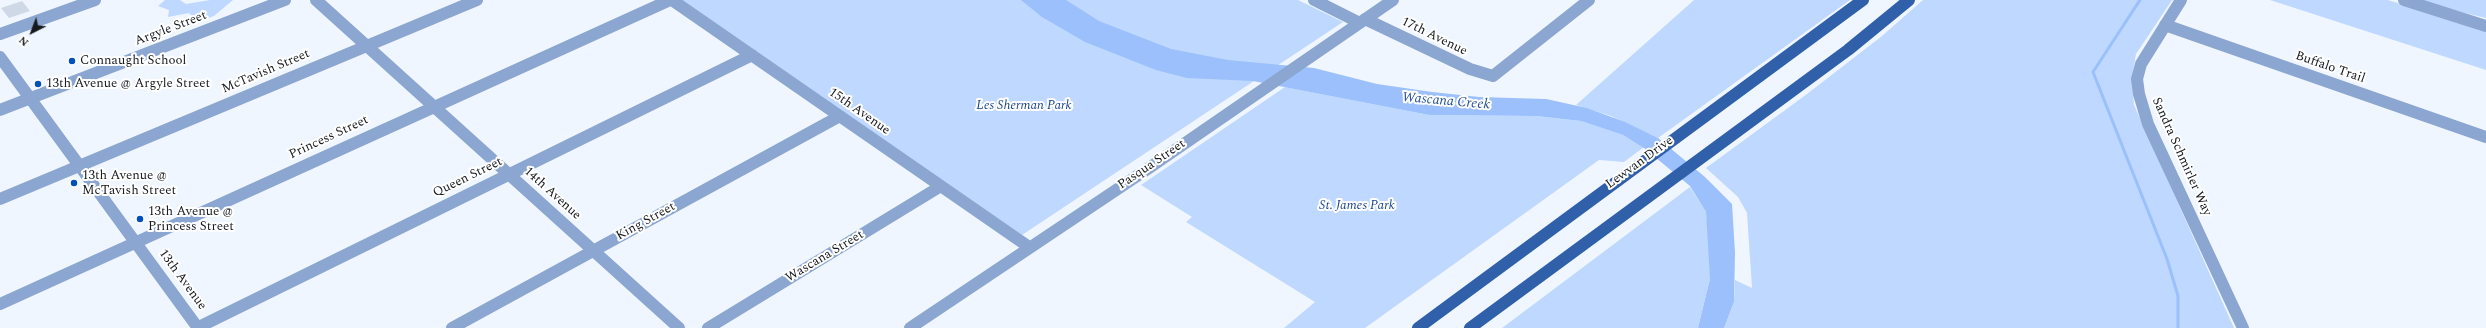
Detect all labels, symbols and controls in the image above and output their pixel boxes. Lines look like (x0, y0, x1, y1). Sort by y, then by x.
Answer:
street label: Argyle Street (133, 8, 209, 50)
north arrow (12, 12, 52, 52)
street label: 17th Avenue (1399, 14, 1469, 60)
text: N (15, 32, 33, 51)
street label: McTavish Street (220, 46, 312, 98)
street label: Buffalo Trail (2293, 49, 2367, 87)
place label: Connaught School (80, 53, 186, 69)
marker: Connaught School (67, 56, 77, 66)
place label: 13th Avenue @ Argyle Street (46, 76, 210, 92)
marker: 13th Avenue @ Argyle Street (33, 79, 43, 89)
street label: 15th Avenue (825, 85, 893, 139)
water label: Wascana Creek (1401, 90, 1491, 114)
street label: Sandra Schmirler Way (2148, 95, 2214, 219)
park label: Les Sherman Park (976, 98, 1072, 114)
street label: Princess Street (287, 113, 371, 163)
street label: Lewvan Drive (1603, 133, 1677, 193)
street label: Pasqua Street (1115, 137, 1189, 193)
street label: Queen Street (431, 154, 505, 202)
street label: 14th Avenue (520, 164, 584, 224)
place label: 13th Avenue @ McTavish Street (82, 168, 176, 199)
marker: 13th Avenue @ McTavish Street (69, 178, 79, 188)
park label: St. James Park (1319, 198, 1395, 214)
street label: King Street (614, 199, 678, 245)
place label: 13th Avenue @ Princess Street (148, 204, 234, 235)
marker: 13th Avenue @ Princess Street (135, 214, 145, 224)
street label: Wascana Street (783, 228, 867, 286)
street label: 13th Avenue (155, 247, 209, 313)

